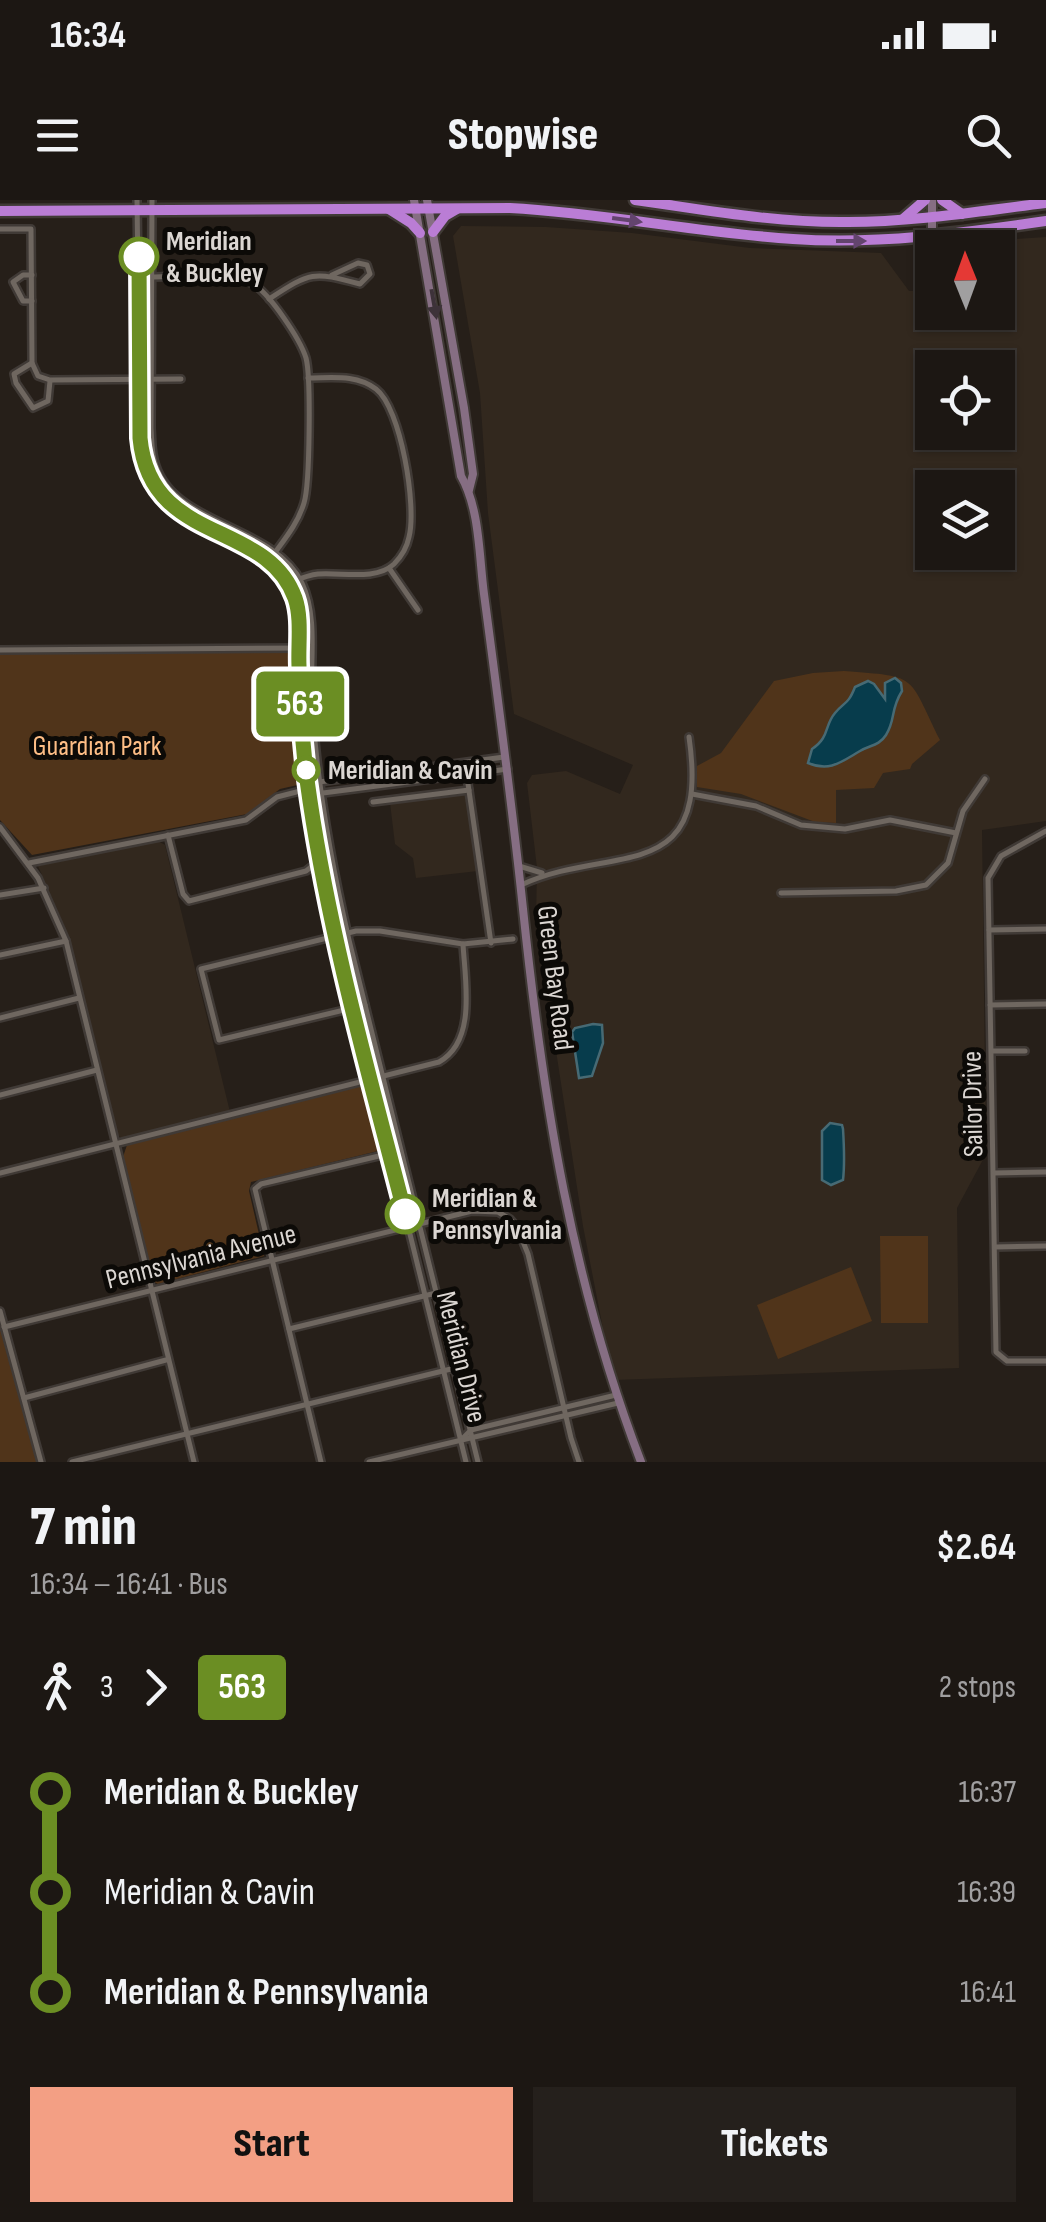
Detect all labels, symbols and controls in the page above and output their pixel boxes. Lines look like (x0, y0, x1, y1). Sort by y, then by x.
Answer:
text: 16:34 (50, 13, 126, 58)
icon: menu (30, 108, 85, 163)
text: Stopwise (448, 108, 598, 163)
icon: search (961, 108, 1016, 163)
one-way arrow (612, 213, 643, 229)
place label: Meridian & Buckley (166, 225, 264, 290)
north arrow (915, 230, 1015, 330)
map controls (915, 230, 1015, 570)
one-way arrow (835, 233, 867, 249)
marker: Meridian & Buckley (120, 238, 158, 276)
one-way arrow (426, 289, 442, 320)
button: locate (915, 350, 1015, 450)
button: layers (915, 470, 1015, 570)
line badge: 563 (242, 672, 358, 736)
text: 563 (276, 683, 324, 726)
park label: Guardian Park (32, 730, 162, 763)
place label: Meridian & Cavin (328, 754, 493, 787)
marker: Meridian & Cavin (293, 757, 319, 783)
street label: Green Bay Road (530, 904, 580, 1052)
street label: Sailor Drive (956, 1051, 990, 1157)
place label: Meridian & Pennsylvania (432, 1182, 562, 1247)
marker: Meridian & Pennsylvania (386, 1195, 424, 1233)
street label: Pennsylvania Avenue (102, 1217, 300, 1297)
street label: Meridian Drive (429, 1288, 493, 1426)
text: 7 min (30, 1494, 137, 1561)
text: $2.64 (936, 1525, 1016, 1570)
text: 16:34 – 16:41 · Bus (30, 1565, 228, 1604)
icon: walk (30, 1660, 85, 1715)
icon: forward (128, 1660, 183, 1715)
text: 563 (218, 1666, 266, 1709)
text: 3 (100, 1668, 113, 1707)
text: 2 stops (939, 1668, 1016, 1707)
text: Meridian & Buckley (104, 1770, 359, 1815)
text: 16:37 (959, 1773, 1016, 1812)
text: Meridian & Cavin (104, 1870, 315, 1915)
text: 16:39 (957, 1873, 1016, 1912)
text: Meridian & Pennsylvania (104, 1970, 429, 2015)
text: 16:41 (960, 1973, 1016, 2012)
button: Start (30, 2087, 513, 2202)
button: Tickets (533, 2087, 1016, 2202)

